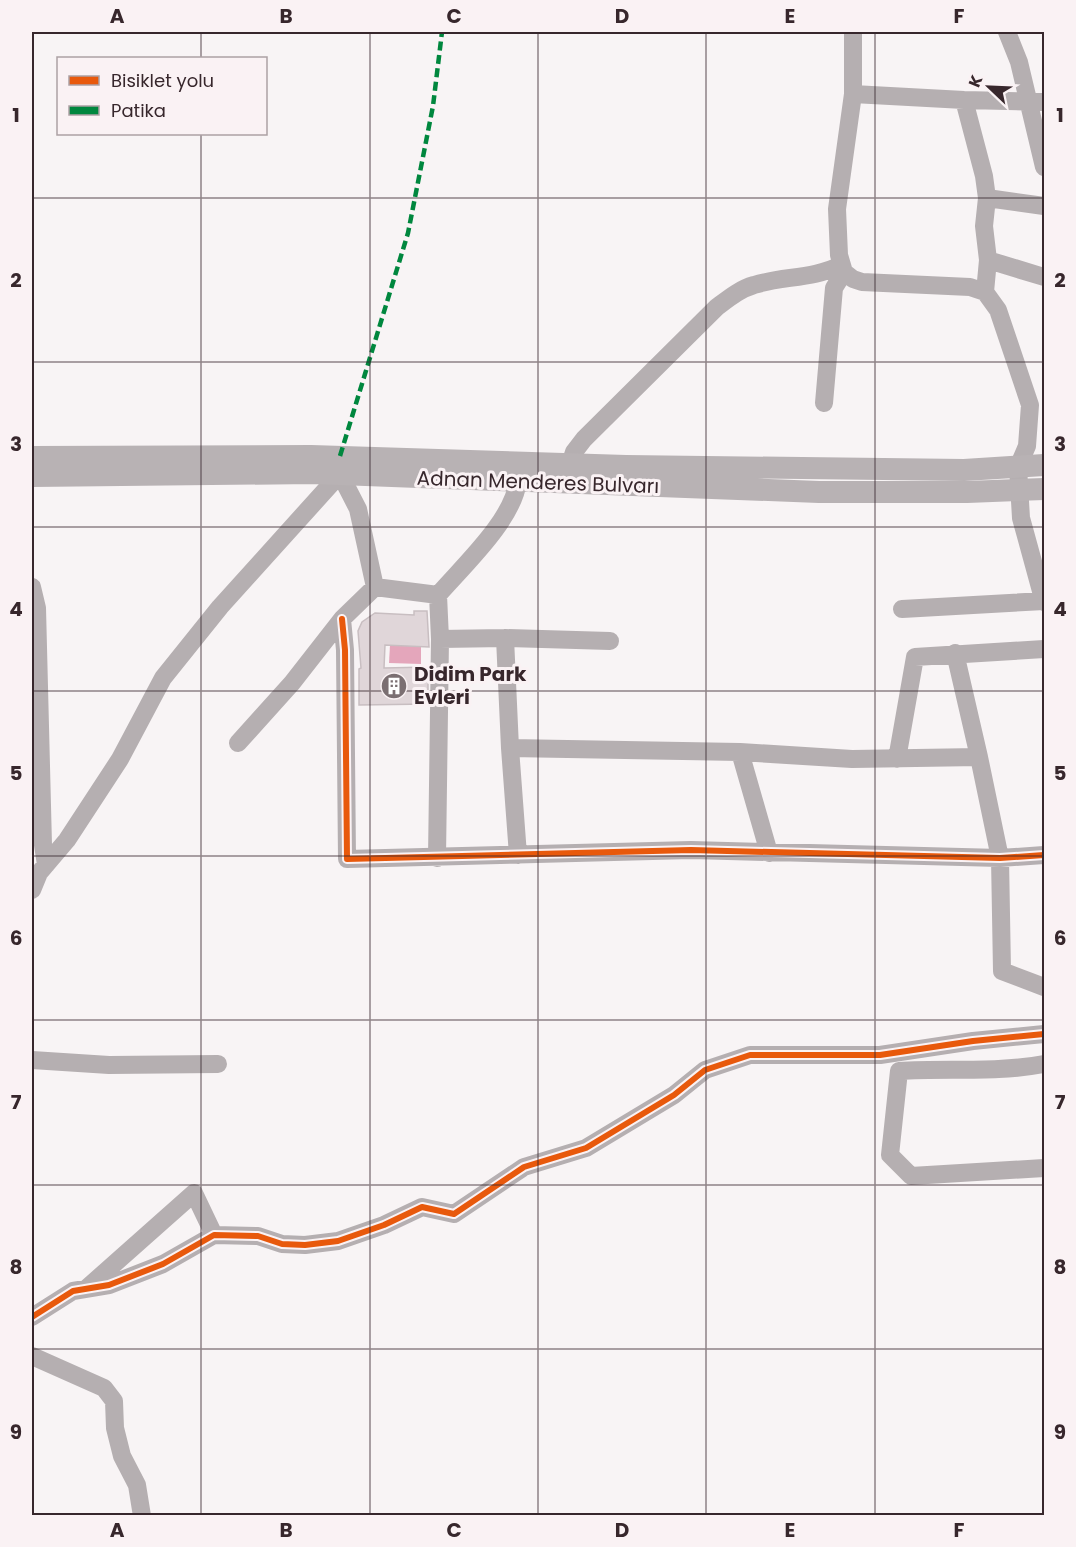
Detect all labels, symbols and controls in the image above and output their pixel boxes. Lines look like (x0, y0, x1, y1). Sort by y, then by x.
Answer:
text: A (110, 2, 125, 30)
text: B (279, 2, 293, 30)
text: C (446, 2, 462, 30)
text: D (615, 2, 629, 30)
text: E (785, 2, 795, 30)
text: F (954, 2, 965, 30)
legend (57, 57, 267, 135)
north arrow (959, 57, 1019, 117)
text: Bisiklet yolu (111, 68, 214, 93)
text: K (963, 72, 988, 91)
text: Patika (111, 98, 166, 123)
text: 1 (12, 101, 20, 129)
text: 1 (1056, 101, 1064, 129)
text: 2 (10, 266, 22, 294)
text: 2 (1054, 266, 1066, 294)
text: 3 (10, 430, 22, 458)
text: 3 (1054, 430, 1066, 458)
street label: Adnan Menderes Bulvarı (416, 464, 660, 500)
text: 4 (9, 595, 23, 623)
text: 4 (1053, 595, 1067, 623)
place label: Didim Park Evleri (414, 660, 527, 711)
building icon: Didim Park Evleri (379, 671, 409, 701)
text: 5 (10, 759, 23, 787)
text: 5 (1054, 759, 1067, 787)
text: 6 (10, 924, 22, 952)
text: 6 (1054, 924, 1066, 952)
text: 7 (11, 1088, 22, 1116)
text: 7 (1055, 1088, 1066, 1116)
text: 8 (10, 1253, 22, 1281)
text: 8 (1054, 1253, 1066, 1281)
text: 9 (10, 1418, 22, 1446)
text: 9 (1054, 1418, 1066, 1446)
text: A (110, 1516, 125, 1544)
text: B (279, 1516, 293, 1544)
text: C (446, 1516, 462, 1544)
text: D (615, 1516, 629, 1544)
text: E (785, 1516, 795, 1544)
text: F (954, 1516, 965, 1544)

